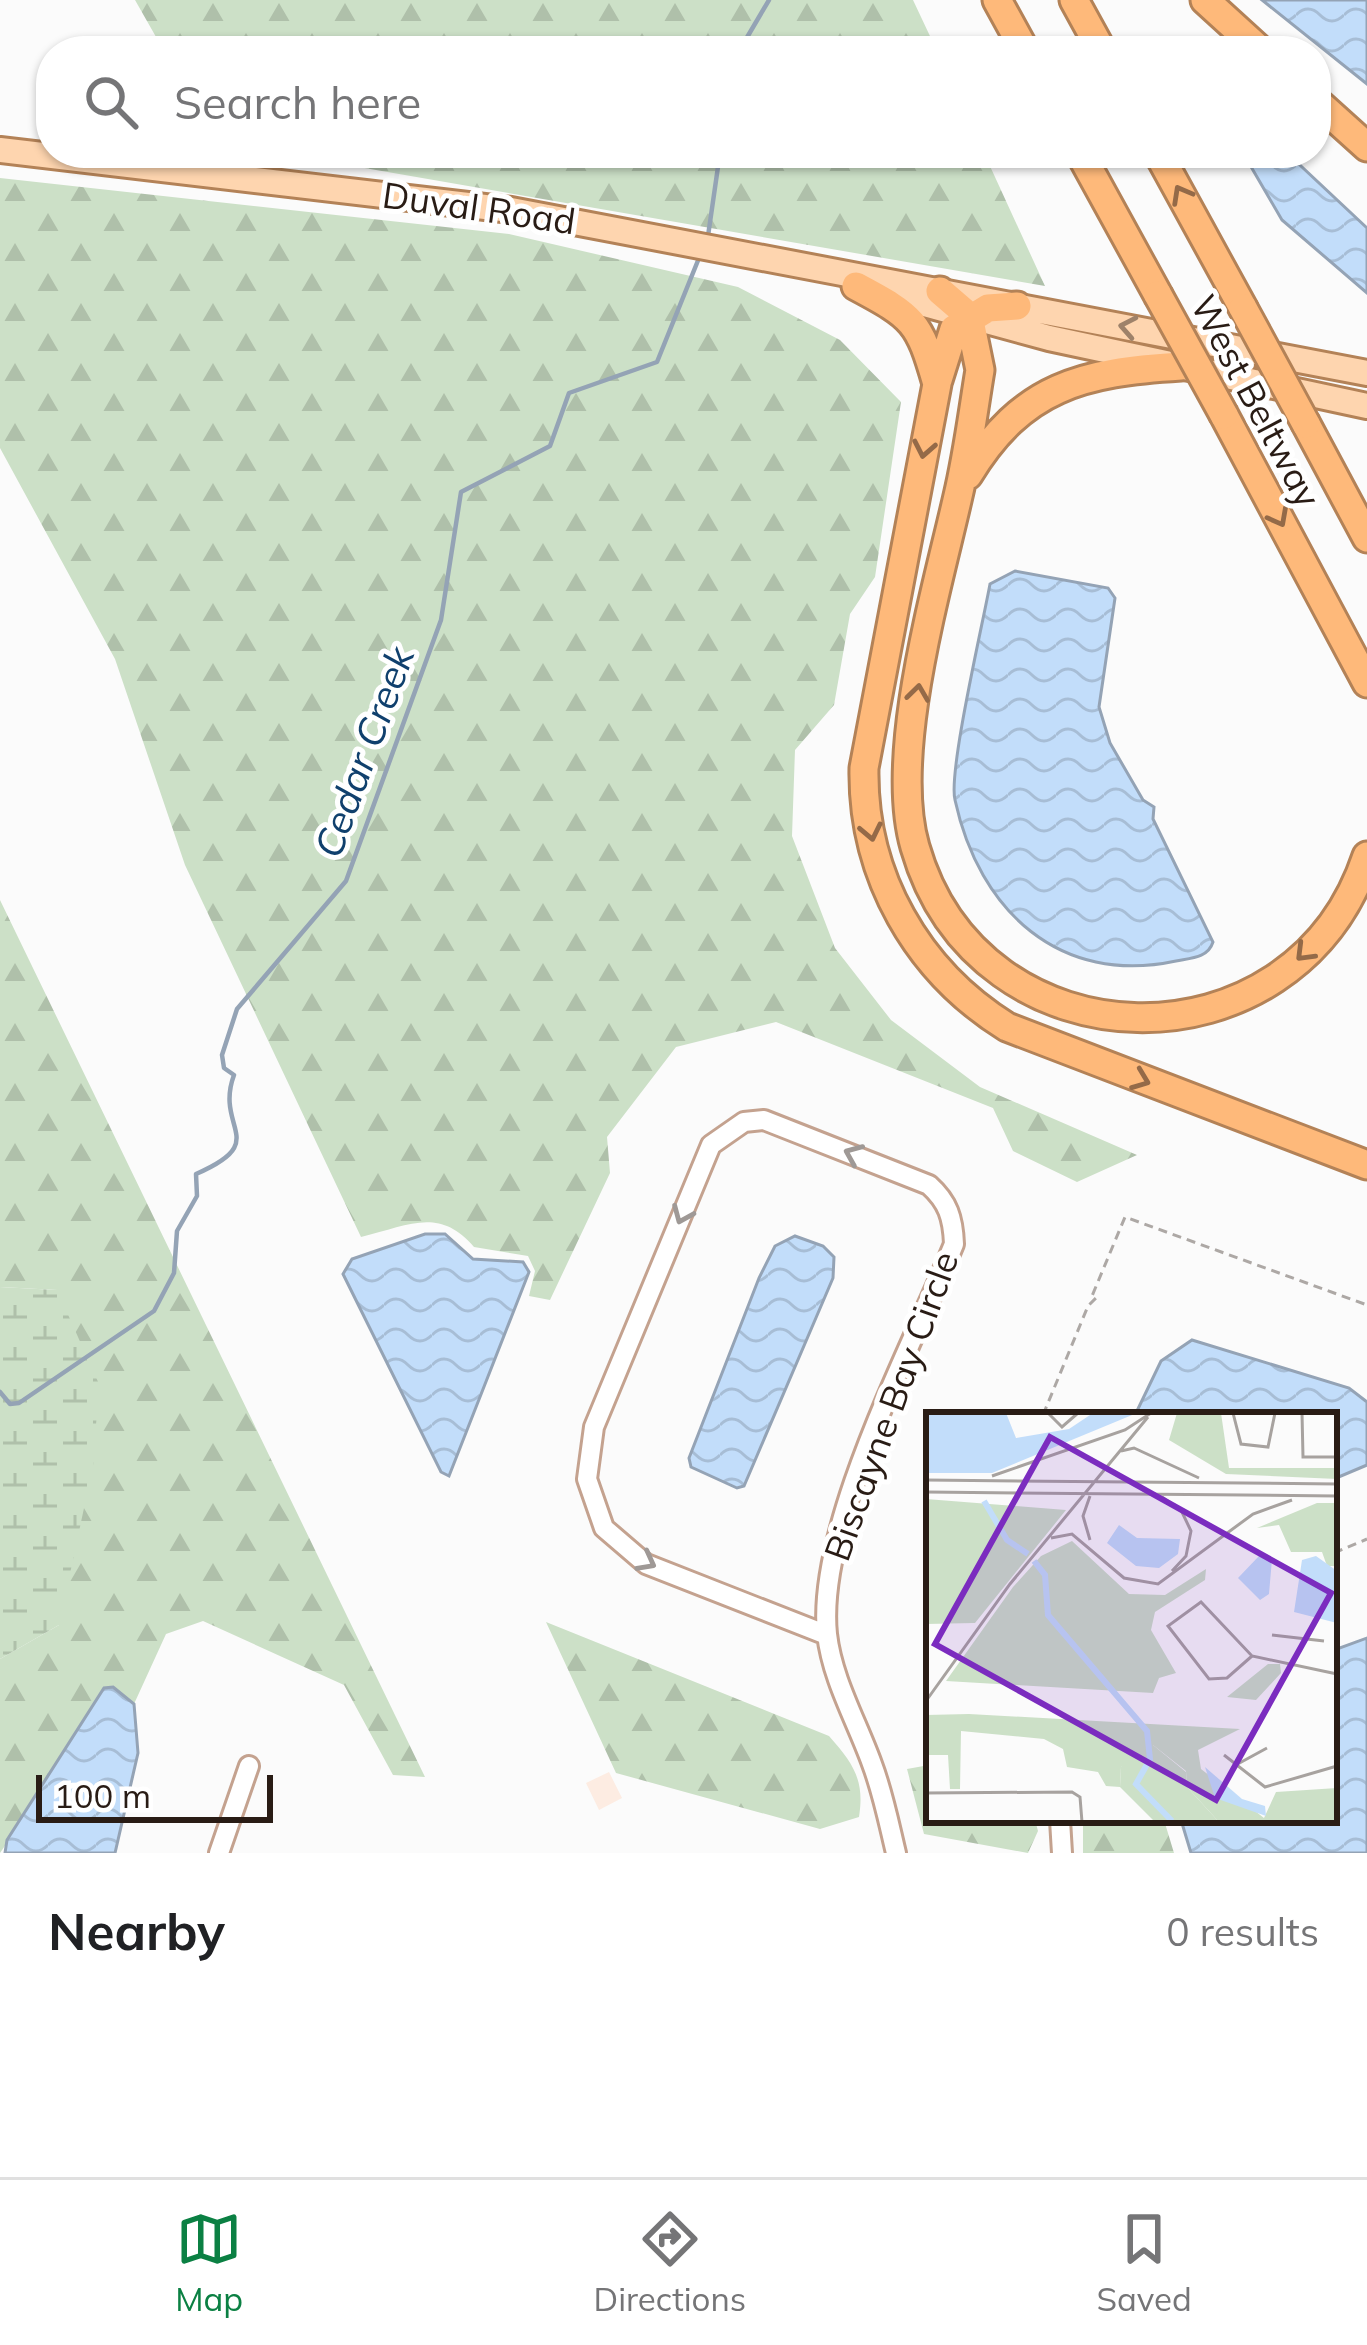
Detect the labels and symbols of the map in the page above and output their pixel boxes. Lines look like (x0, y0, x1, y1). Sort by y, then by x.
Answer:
street label: Duval Road (380, 172, 578, 243)
one-way arrow (1172, 185, 1195, 206)
street label: West Beltway (1182, 287, 1331, 515)
one-way arrow (1119, 315, 1139, 341)
one-way arrow (912, 438, 937, 458)
one-way arrow (1265, 506, 1288, 527)
water label: Cedar Creek (303, 639, 425, 864)
one-way arrow (904, 683, 930, 703)
one-way arrow (857, 822, 882, 842)
one-way arrow (1297, 939, 1319, 961)
one-way arrow (1130, 1066, 1151, 1091)
one-way arrow (843, 1144, 864, 1168)
one-way arrow (672, 1204, 696, 1225)
street label: Biscayne Bay Circle (814, 1245, 967, 1567)
inset map (926, 1412, 1337, 1823)
one-way arrow (634, 1548, 655, 1571)
scale bar (36, 1769, 273, 1822)

